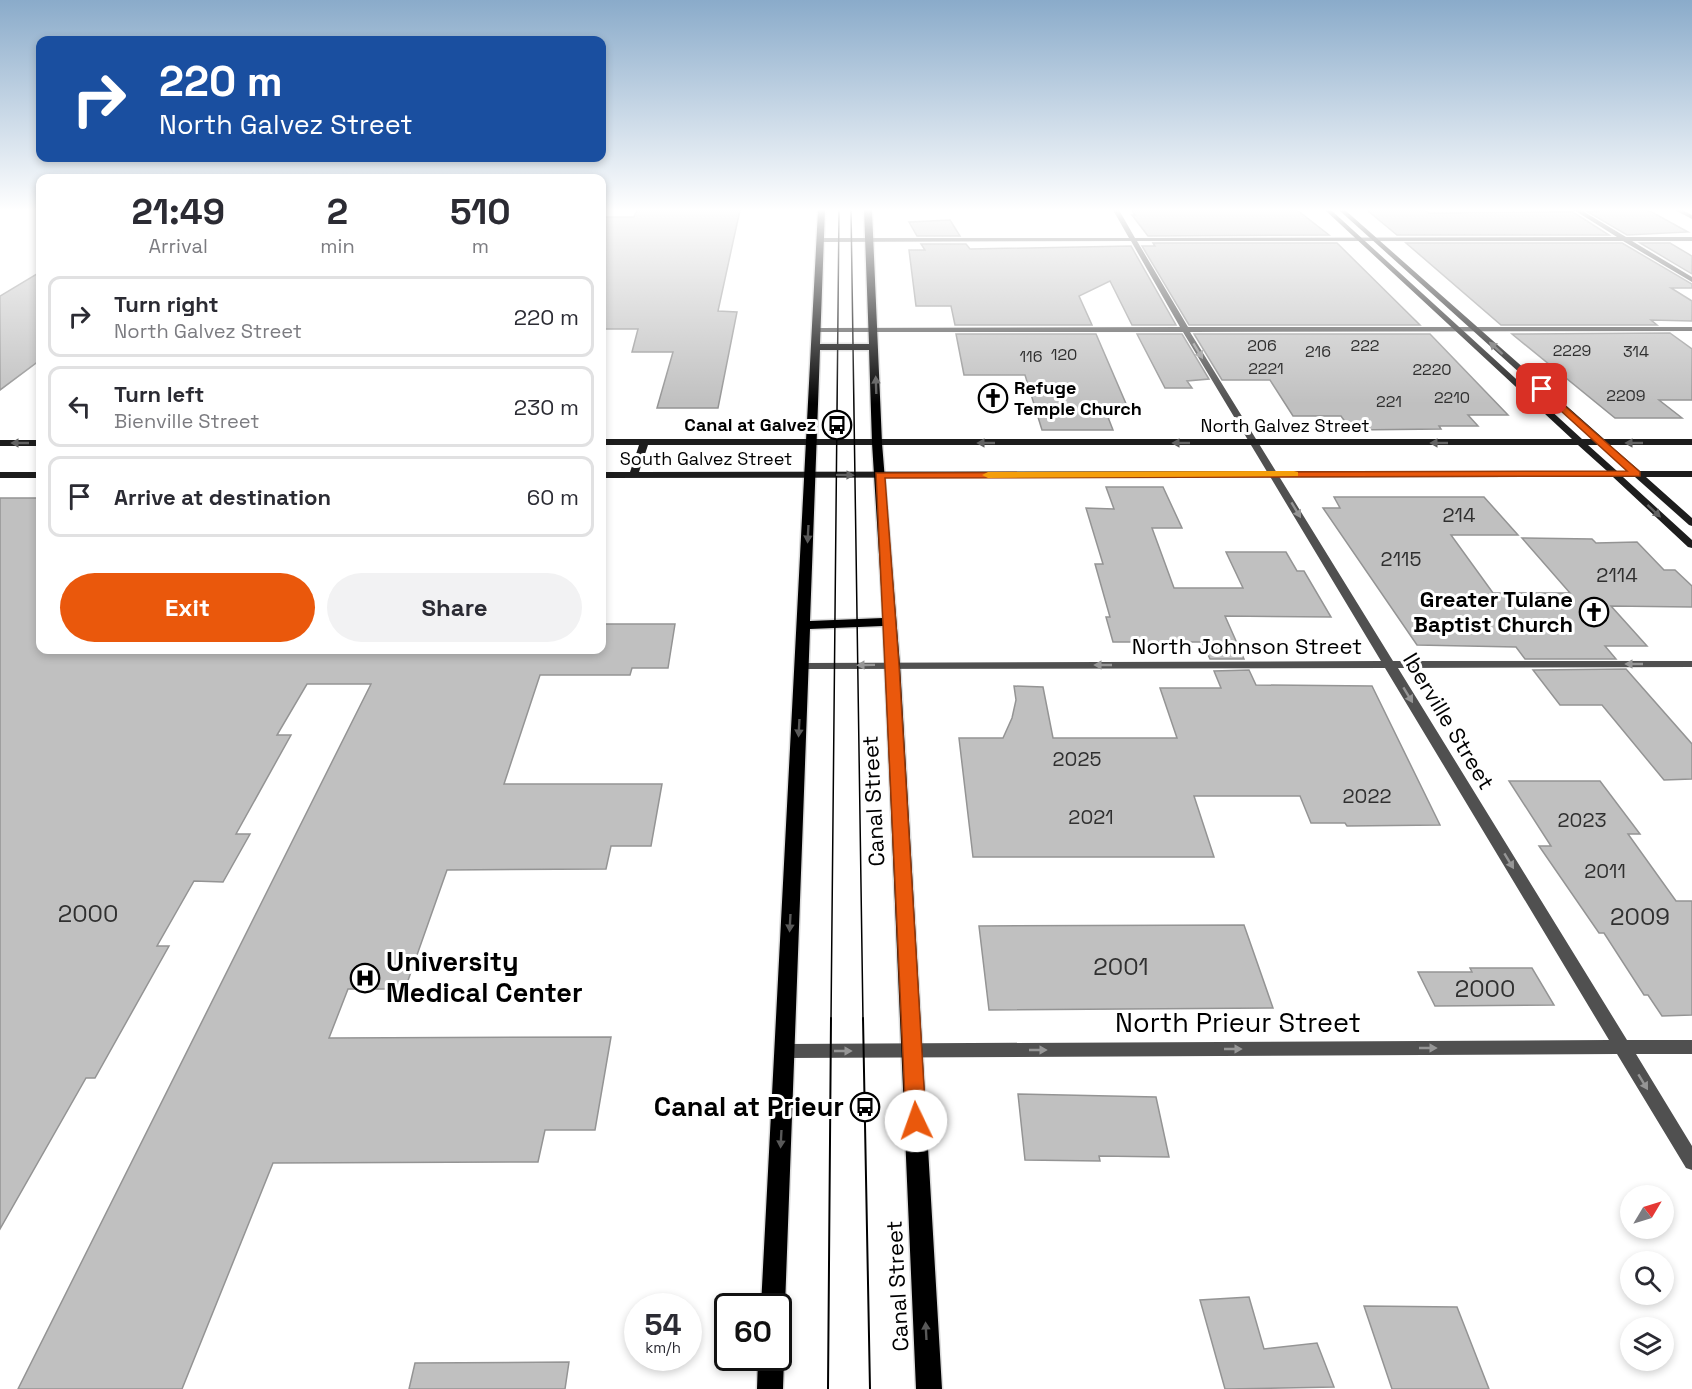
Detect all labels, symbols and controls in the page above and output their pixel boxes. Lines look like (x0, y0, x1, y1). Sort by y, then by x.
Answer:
text: 220 m (159, 55, 283, 108)
icon: right (60, 60, 138, 138)
text: North Galvez Street (159, 107, 413, 142)
text: 21:49 (131, 189, 225, 235)
text: 2 (327, 189, 348, 235)
text: 510 (450, 189, 511, 235)
text: Arrival (148, 233, 208, 259)
text: min (320, 233, 355, 259)
text: m (472, 233, 489, 259)
text: Turn right (114, 290, 219, 318)
icon: right (63, 300, 96, 333)
text: 220 m (514, 303, 579, 331)
text: North Galvez Street (114, 318, 302, 344)
house number: 206 (1247, 335, 1277, 356)
house number: 222 (1351, 335, 1379, 356)
house number: 2229 (1553, 340, 1591, 361)
house number: 216 (1305, 341, 1331, 362)
house number: 314 (1623, 341, 1649, 362)
one-way arrow (1489, 342, 1504, 355)
one-way arrow (1193, 343, 1204, 359)
house number: 120 (1051, 344, 1077, 365)
house number: 116 (1019, 346, 1043, 367)
house number: 2221 (1248, 358, 1284, 379)
house number: 2220 (1412, 359, 1452, 380)
pin (1516, 363, 1567, 414)
icon: arrive (1525, 372, 1558, 405)
one-way arrow (871, 375, 881, 394)
place label: Refuge Temple Church (1014, 376, 1142, 420)
text: Turn left (114, 380, 204, 408)
church icon: Refuge Temple Church (977, 382, 1009, 414)
house number: 2209 (1606, 385, 1646, 406)
house number: 2210 (1434, 387, 1470, 408)
icon: left (63, 390, 96, 423)
house number: 221 (1376, 391, 1402, 412)
text: 230 m (514, 393, 579, 421)
text: Bienville Street (114, 408, 260, 434)
bus stop icon: Canal at Galvez (821, 409, 853, 441)
place label: Canal at Galvez (684, 413, 816, 436)
street label: North Galvez Street (1200, 414, 1370, 437)
one-way arrow (11, 438, 30, 448)
one-way arrow (976, 438, 995, 448)
one-way arrow (1171, 438, 1190, 448)
one-way arrow (1429, 438, 1448, 448)
one-way arrow (1624, 438, 1643, 448)
street label: South Galvez Street (620, 447, 792, 470)
one-way arrow (835, 470, 854, 480)
icon: arrive (63, 480, 96, 513)
text: Arrive at destination (114, 483, 331, 511)
text: 60 m (527, 483, 579, 511)
one-way arrow (1291, 502, 1301, 519)
house number: 214 (1443, 502, 1475, 528)
one-way arrow (1647, 504, 1662, 518)
one-way arrow (803, 524, 813, 543)
house number: 2115 (1381, 546, 1421, 572)
house number: 2114 (1596, 562, 1638, 588)
button: Exit (60, 573, 315, 642)
button: Share (327, 573, 582, 642)
place label: Greater Tulane Baptist Church (1413, 585, 1573, 638)
church icon: Greater Tulane Baptist Church (1578, 596, 1610, 628)
street label: North Johnson Street (1132, 632, 1362, 660)
street label: Iberville Street (1397, 647, 1501, 795)
one-way arrow (1624, 659, 1643, 669)
one-way arrow (1093, 660, 1112, 670)
one-way arrow (856, 661, 875, 670)
one-way arrow (1403, 687, 1414, 703)
one-way arrow (795, 719, 804, 738)
street label: Canal Street (856, 735, 890, 867)
house number: 2025 (1053, 746, 1101, 772)
house number: 2022 (1343, 783, 1392, 809)
house number: 2021 (1068, 804, 1114, 830)
house number: 2023 (1558, 807, 1606, 833)
one-way arrow (1504, 853, 1515, 869)
house number: 2011 (1584, 858, 1626, 884)
house number: 2000 (58, 898, 118, 929)
house number: 2009 (1610, 901, 1670, 932)
one-way arrow (786, 914, 795, 933)
place label: University Medical Center (386, 944, 583, 1010)
house number: 2001 (1093, 951, 1149, 982)
hospital icon: University Medical Center (349, 962, 381, 994)
house number: 2000 (1455, 973, 1515, 1004)
street label: North Prieur Street (1115, 1005, 1361, 1040)
one-way arrow (1419, 1043, 1438, 1053)
one-way arrow (1224, 1044, 1243, 1054)
one-way arrow (1029, 1045, 1048, 1055)
one-way arrow (834, 1046, 853, 1056)
one-way arrow (1638, 1074, 1649, 1090)
place label: Canal at Prieur (654, 1089, 844, 1124)
position arrow (884, 1089, 948, 1153)
bus stop icon: Canal at Prieur (849, 1091, 881, 1123)
one-way arrow (776, 1129, 785, 1148)
north arrow (1620, 1185, 1674, 1239)
map controls (1620, 1185, 1674, 1371)
street label: Canal Street (880, 1220, 914, 1352)
button: search (1620, 1251, 1674, 1305)
speed limit sign: 60 (714, 1293, 792, 1371)
text: 54 (644, 1305, 682, 1344)
button: layers (1620, 1317, 1674, 1371)
one-way arrow (922, 1321, 931, 1340)
text: km/h (645, 1338, 681, 1357)

